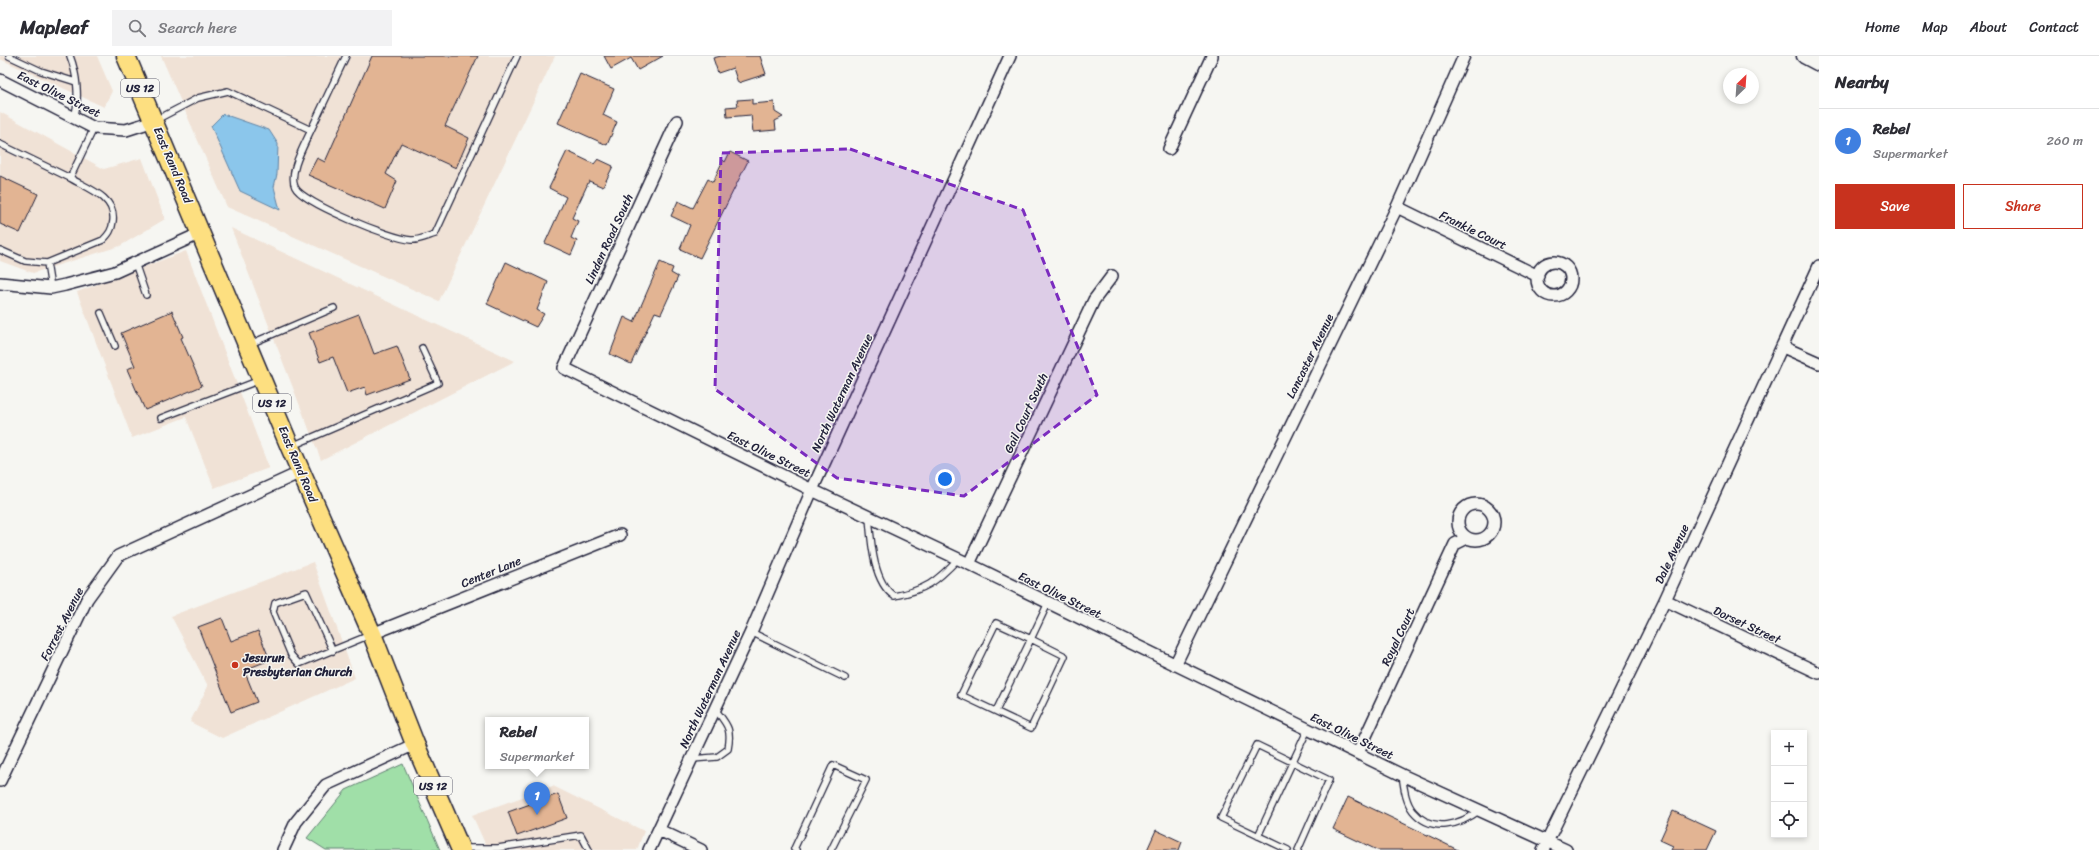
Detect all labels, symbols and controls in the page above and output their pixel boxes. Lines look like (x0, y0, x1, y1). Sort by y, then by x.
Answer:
search box (112, 10, 392, 46)
text: Mapleaf (20, 11, 88, 44)
text: Search here (158, 15, 237, 41)
text: Home (1865, 15, 1900, 40)
text: Map (1922, 15, 1948, 40)
text: About (1970, 15, 2007, 40)
text: Contact (2029, 15, 2079, 40)
icon: search (126, 17, 148, 39)
street label: East Olive Street (13, 64, 105, 124)
text: Nearby (1835, 67, 1889, 97)
north arrow (1723, 68, 1759, 104)
road number: US 12 (121, 79, 159, 97)
text: Rebel (1873, 116, 1910, 142)
street label: East Rand Road (147, 123, 199, 207)
text: 1 (1845, 129, 1851, 152)
text: 260 m (2047, 129, 2083, 152)
text: Supermarket (1873, 142, 1948, 165)
button: Save (1835, 184, 1955, 229)
button: Share (1963, 184, 2083, 229)
street label: Linden Road South (578, 190, 640, 288)
street label: Frankie Court (1435, 204, 1511, 256)
street label: Lancaster Avenue (1280, 309, 1340, 402)
street label: North Waterman Avenue (805, 330, 879, 456)
street label: Gail Court South (998, 369, 1054, 457)
road number: US 12 (253, 394, 291, 412)
street label: East Rand Road (272, 422, 324, 506)
street label: East Olive Street (723, 424, 815, 484)
your location (935, 469, 955, 489)
street label: Dale Avenue (1648, 520, 1696, 588)
street label: Center Lane (457, 550, 525, 594)
street label: East Olive Street (1014, 565, 1106, 625)
street label: Forrest Avenue (34, 583, 90, 665)
street label: Dorset Street (1710, 600, 1785, 651)
street label: Royal Court (1375, 604, 1421, 670)
street label: North Waterman Avenue (673, 626, 747, 752)
place label: Jesurun Presbyterian Church (242, 647, 353, 683)
marker: Jesurun Presbyterian Church (230, 660, 240, 670)
street label: East Olive Street (1306, 706, 1398, 766)
popup (485, 717, 589, 769)
text: Rebel (500, 719, 537, 745)
map controls (1771, 730, 1807, 838)
button: + (1771, 730, 1807, 766)
text: Supermarket (500, 745, 574, 768)
button: − (1771, 766, 1807, 802)
road number: US 12 (414, 777, 452, 795)
pin: 1 (524, 782, 550, 815)
button: locate (1771, 802, 1807, 838)

